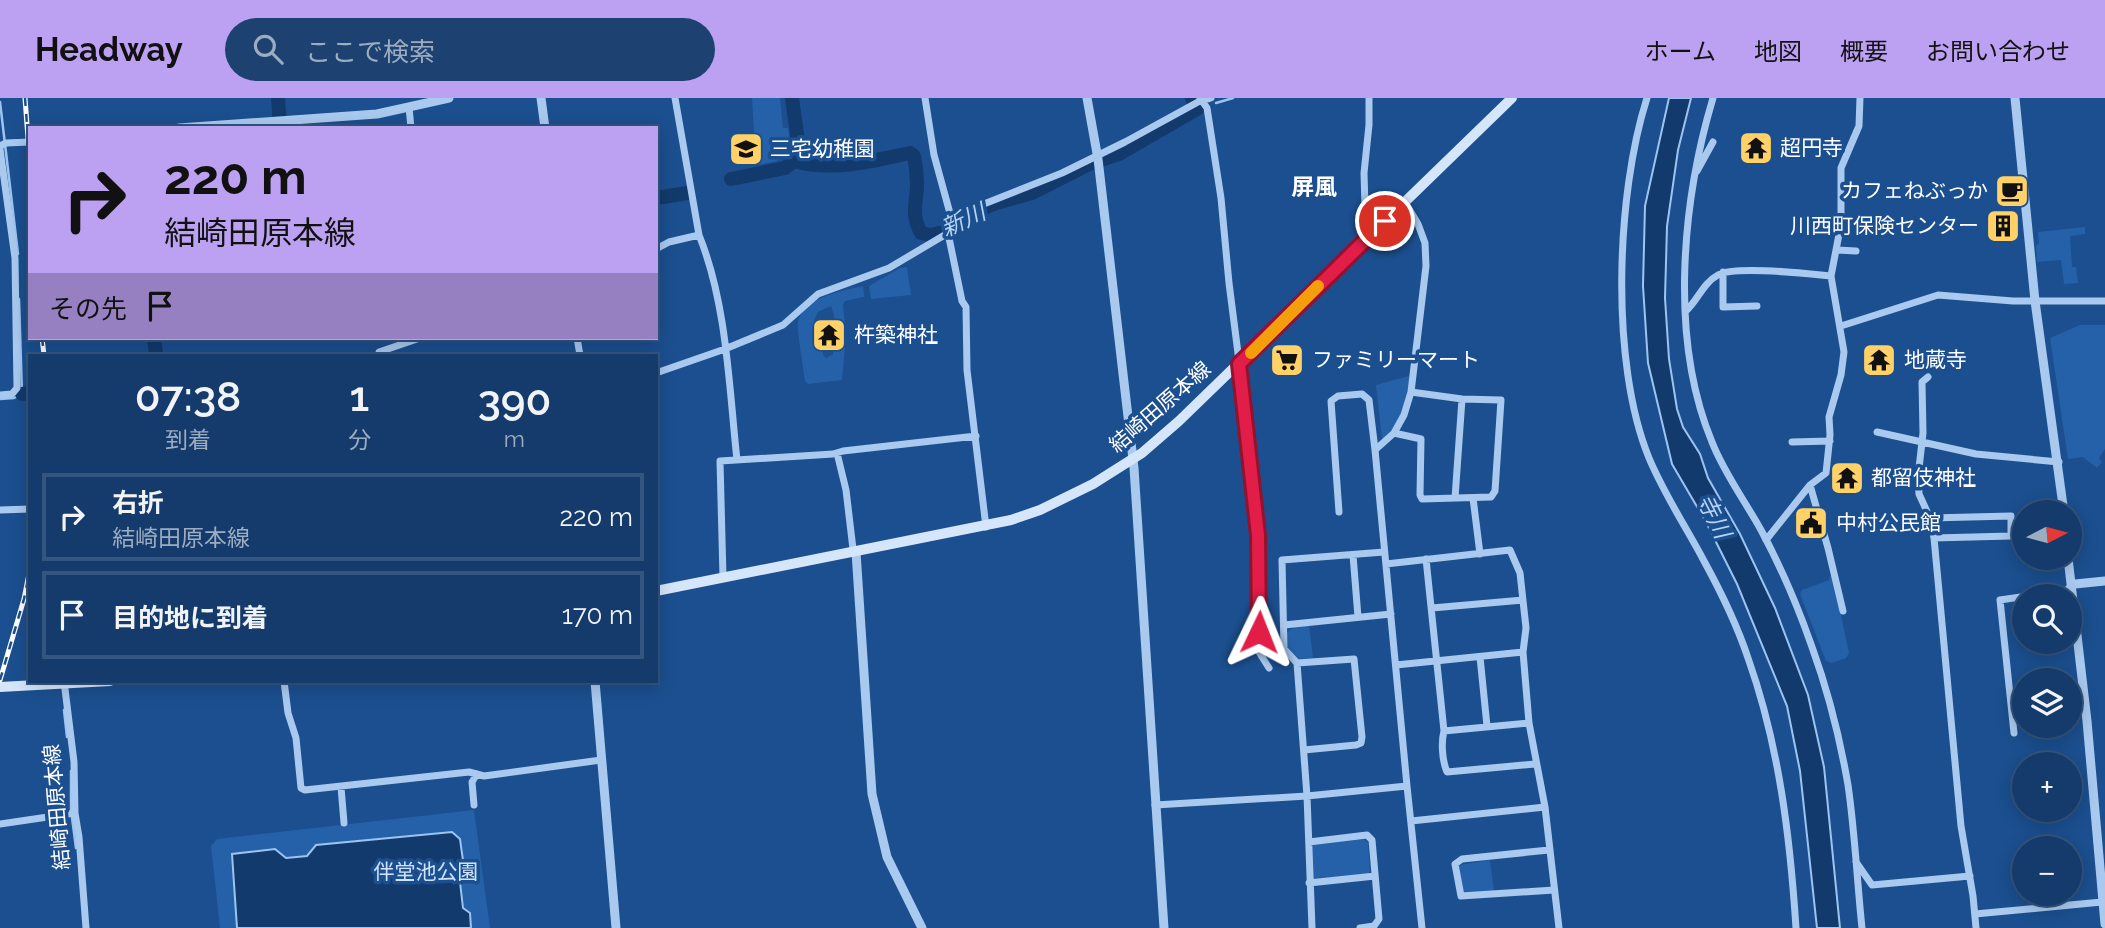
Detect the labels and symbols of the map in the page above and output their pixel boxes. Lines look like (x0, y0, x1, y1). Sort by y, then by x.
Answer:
temple icon: 超円寺 (1737, 129, 1775, 167)
school or university icon: 三宅幼稚園 (727, 130, 765, 168)
place label: 超円寺 (1780, 135, 1843, 160)
place label: 三宅幼稚園 (770, 136, 875, 161)
cafe icon: カフェねぶっか (1993, 172, 2031, 210)
district label: 屏風 (1291, 173, 1337, 200)
place label: カフェねぶっか (1841, 178, 1988, 203)
pin (1355, 191, 1415, 251)
water label: 新川 (936, 196, 992, 242)
building icon: 川西町保険センター (1984, 207, 2022, 245)
place label: 川西町保険センター (1790, 213, 1979, 238)
temple icon: 杵築神社 (810, 316, 848, 354)
place label: 杵築神社 (854, 322, 938, 347)
supermarket icon: ファミリーマート (1268, 341, 1306, 379)
temple icon: 地蔵寺 (1860, 341, 1898, 379)
place label: ファミリーマート (1312, 347, 1480, 372)
place label: 地蔵寺 (1904, 347, 1967, 372)
street label: 結崎田原本線 (1104, 356, 1215, 457)
temple icon: 都留伎神社 (1828, 459, 1866, 497)
place label: 都留伎神社 (1871, 465, 1976, 490)
water label: 寺川 (1692, 489, 1738, 545)
north arrow (2012, 500, 2082, 570)
public building icon: 中村公民館 (1792, 504, 1830, 542)
place label: 中村公民館 (1836, 510, 1941, 535)
position arrow (1222, 595, 1296, 669)
street label: 結崎田原本線 (39, 743, 74, 871)
park label: 伴堂池公園 (374, 859, 479, 884)

